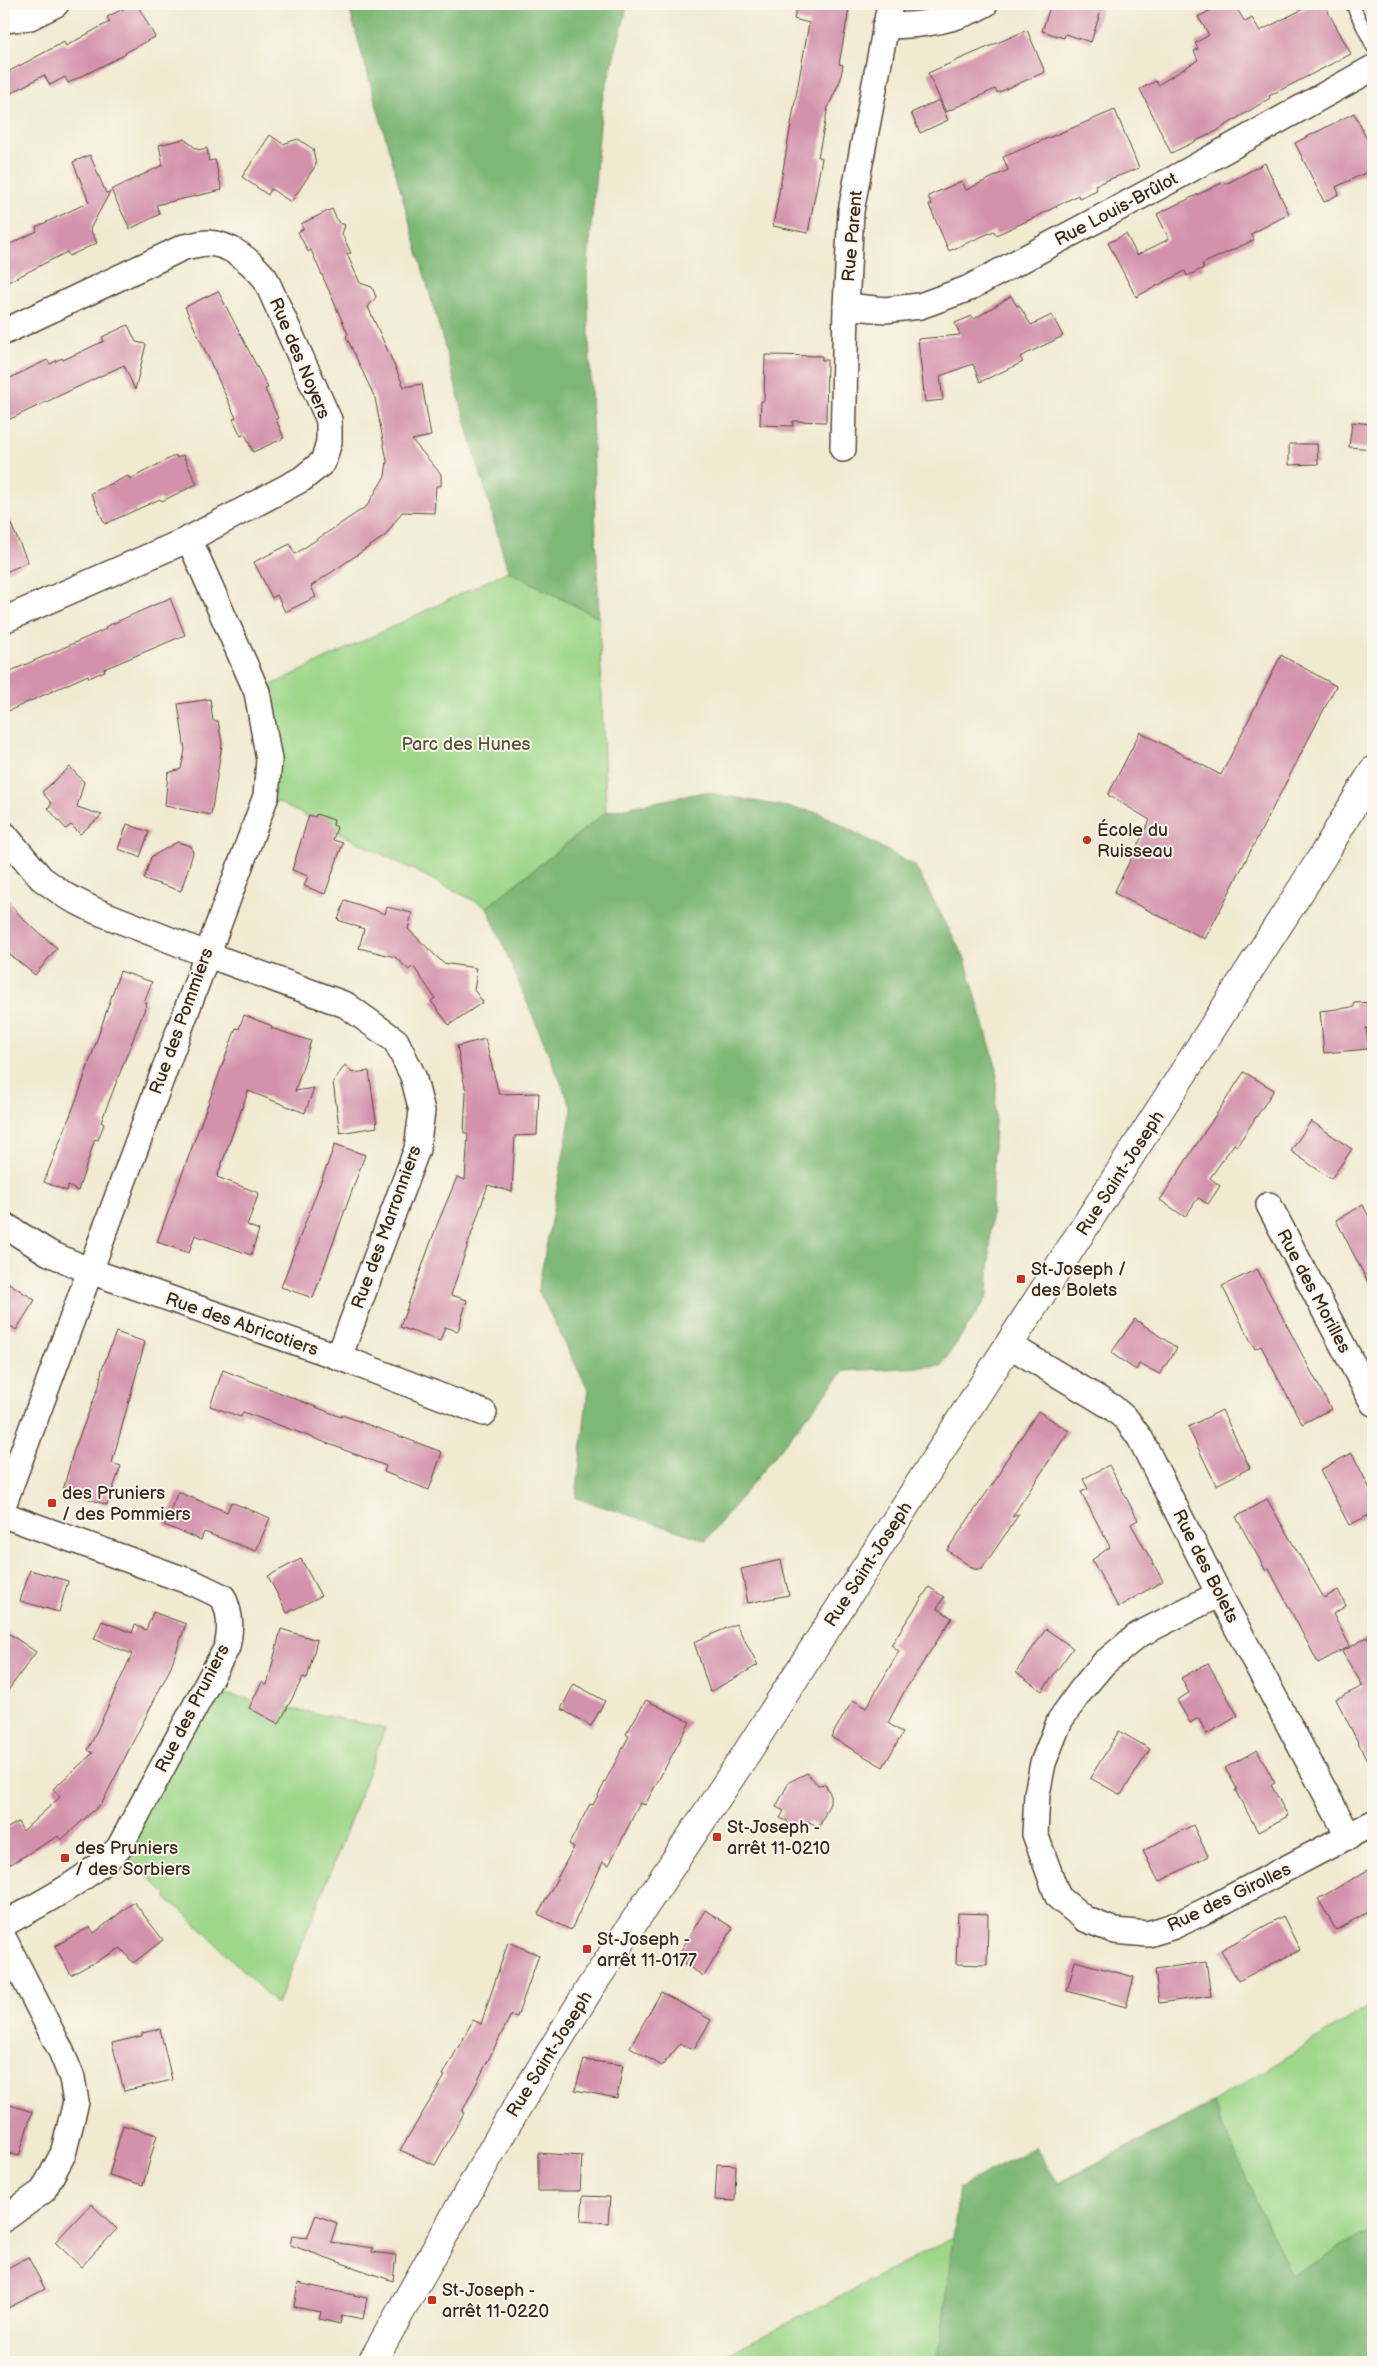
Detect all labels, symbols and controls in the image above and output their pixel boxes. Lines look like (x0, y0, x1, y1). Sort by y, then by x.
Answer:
street label: Rue Louis-Brûlot (1051, 168, 1182, 251)
street label: Rue Parent (838, 189, 867, 283)
street label: Rue des Noyers (265, 294, 335, 422)
park label: Parc des Hunes (401, 734, 531, 755)
place label: École du Ruisseau (1097, 818, 1173, 862)
marker: École du Ruisseau (1081, 834, 1093, 846)
street label: Rue des Pommiers (145, 945, 218, 1097)
street label: Rue Saint-Joseph (1072, 1107, 1169, 1240)
street label: Rue des Marronniers (347, 1143, 426, 1312)
street label: Rue des Morilles (1272, 1226, 1355, 1357)
place label: St-Joseph / des Bolets (1031, 1259, 1126, 1301)
marker: St-Joseph / des Bolets (1015, 1273, 1027, 1285)
street label: Rue des Abricotiers (163, 1288, 321, 1361)
place label: des Pruniers / des Pommiers (62, 1483, 191, 1525)
marker: des Pruniers / des Pommiers (46, 1497, 58, 1509)
street label: Rue Saint-Joseph (820, 1498, 917, 1631)
street label: Rue des Bolets (1168, 1506, 1243, 1627)
street label: Rue des Pruniers (151, 1640, 234, 1776)
place label: St-Joseph - arrêt 11-0210 (727, 1817, 830, 1859)
marker: St-Joseph - arrêt 11-0210 (711, 1831, 723, 1843)
place label: des Pruniers / des Sorbiers (75, 1838, 191, 1880)
marker: des Pruniers / des Sorbiers (59, 1852, 71, 1864)
street label: Rue des Girolles (1164, 1858, 1294, 1936)
place label: St-Joseph - arrêt 11-0177 (597, 1929, 697, 1971)
marker: St-Joseph - arrêt 11-0177 (581, 1943, 593, 1955)
street label: Rue Saint-Joseph (502, 1987, 597, 2121)
place label: St-Joseph - arrêt 11-0220 (442, 2280, 549, 2322)
marker: St-Joseph - arrêt 11-0220 (426, 2294, 438, 2306)

